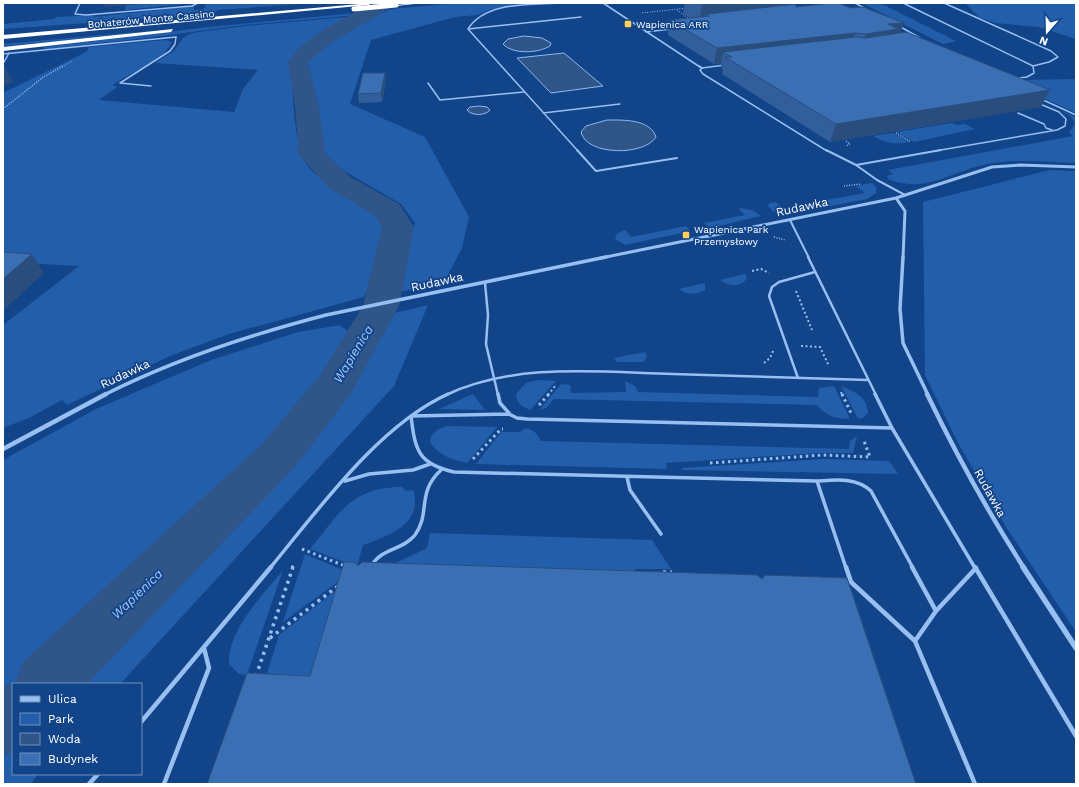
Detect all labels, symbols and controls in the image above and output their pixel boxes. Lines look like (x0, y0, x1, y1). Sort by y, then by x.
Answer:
street label: Bohaterów Monte Cassino (87, 8, 215, 30)
north arrow (1027, 12, 1067, 52)
marker: Wapienica ARR (623, 19, 633, 29)
place label: Wapienica ARR (636, 19, 709, 30)
text: N (1038, 33, 1050, 48)
street label: Rudawka (775, 195, 830, 219)
place label: Wapienica Park Przemysłowy (694, 224, 769, 247)
marker: Wapienica Park Przemysłowy (681, 230, 691, 240)
street label: Rudawka (410, 270, 465, 294)
water label: Wapienica (330, 322, 376, 386)
street label: Rudawka (98, 356, 152, 392)
street label: Rudawka (971, 466, 1009, 520)
water label: Wapienica (109, 566, 165, 622)
legend (12, 683, 142, 775)
text: Ulica (48, 692, 77, 706)
text: Park (48, 712, 74, 726)
text: Woda (48, 732, 81, 746)
text: Budynek (48, 752, 98, 766)

